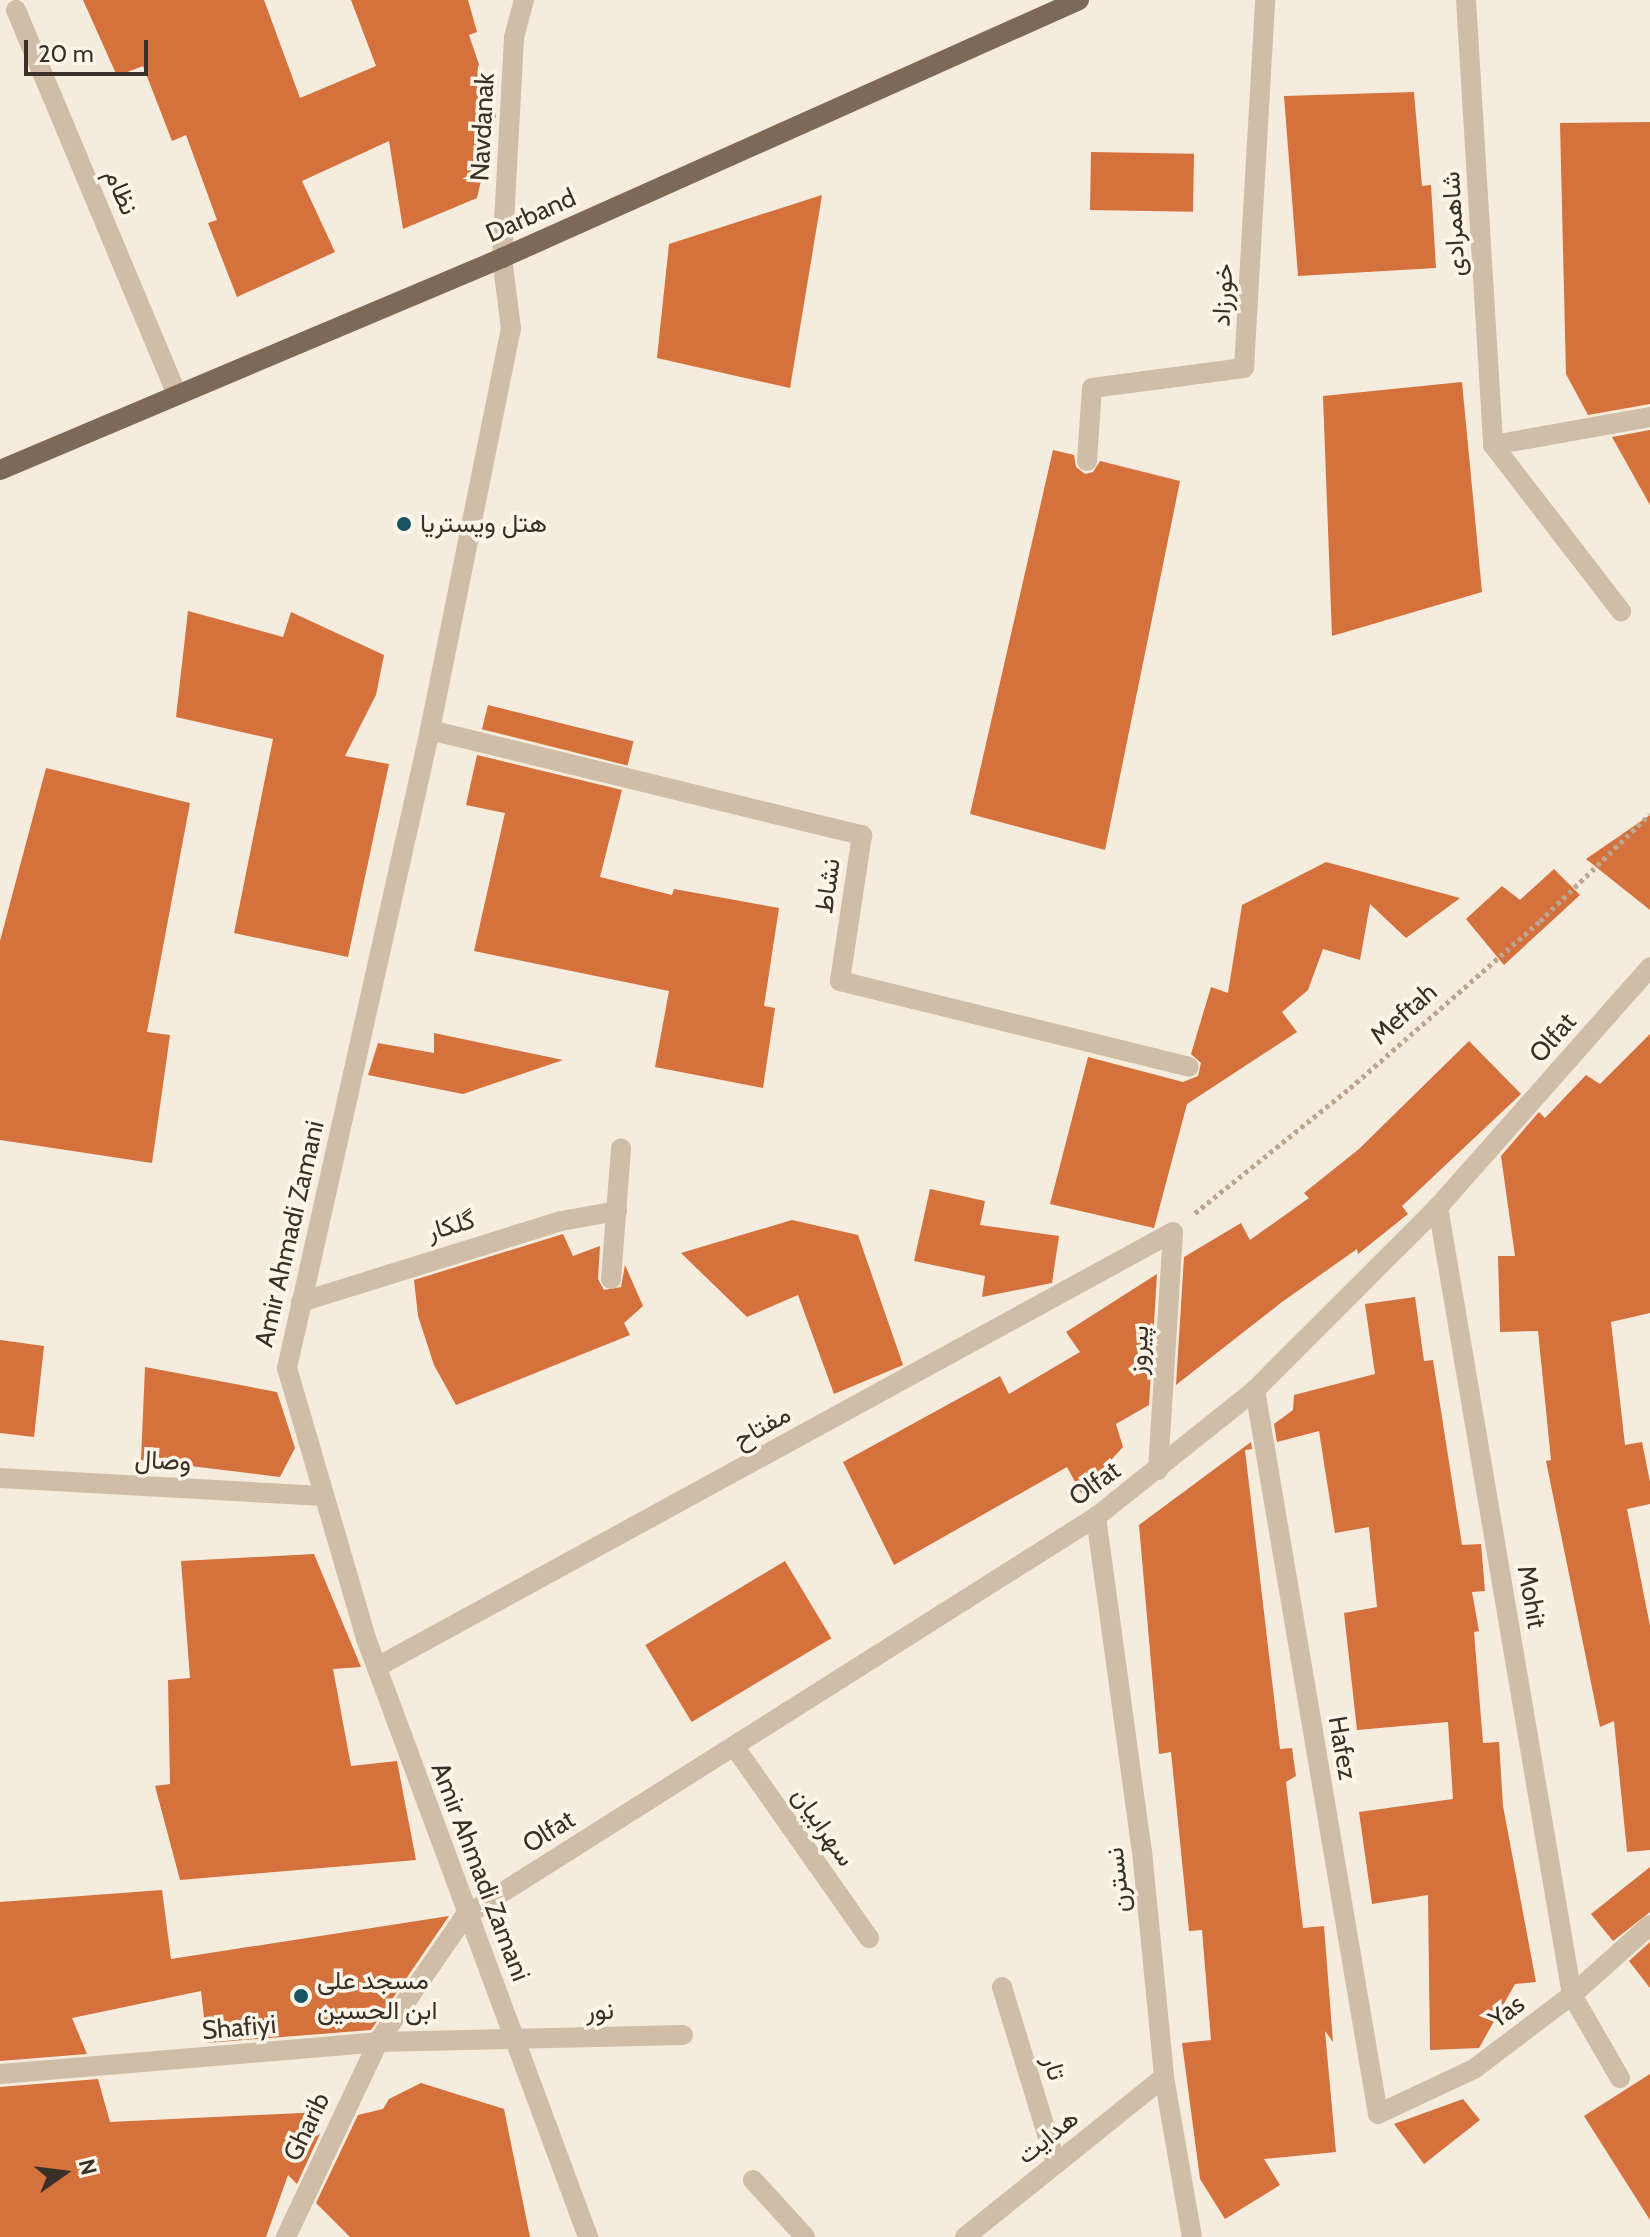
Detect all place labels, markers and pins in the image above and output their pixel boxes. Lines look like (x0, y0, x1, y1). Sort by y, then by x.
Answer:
place label: هتل ویستریا (420, 508, 547, 540)
marker: هتل ویستریا (395, 515, 413, 533)
place label: مسجد علی ابن الحسین (317, 1965, 438, 2026)
marker: مسجد علی ابن الحسین (292, 1987, 310, 2005)

